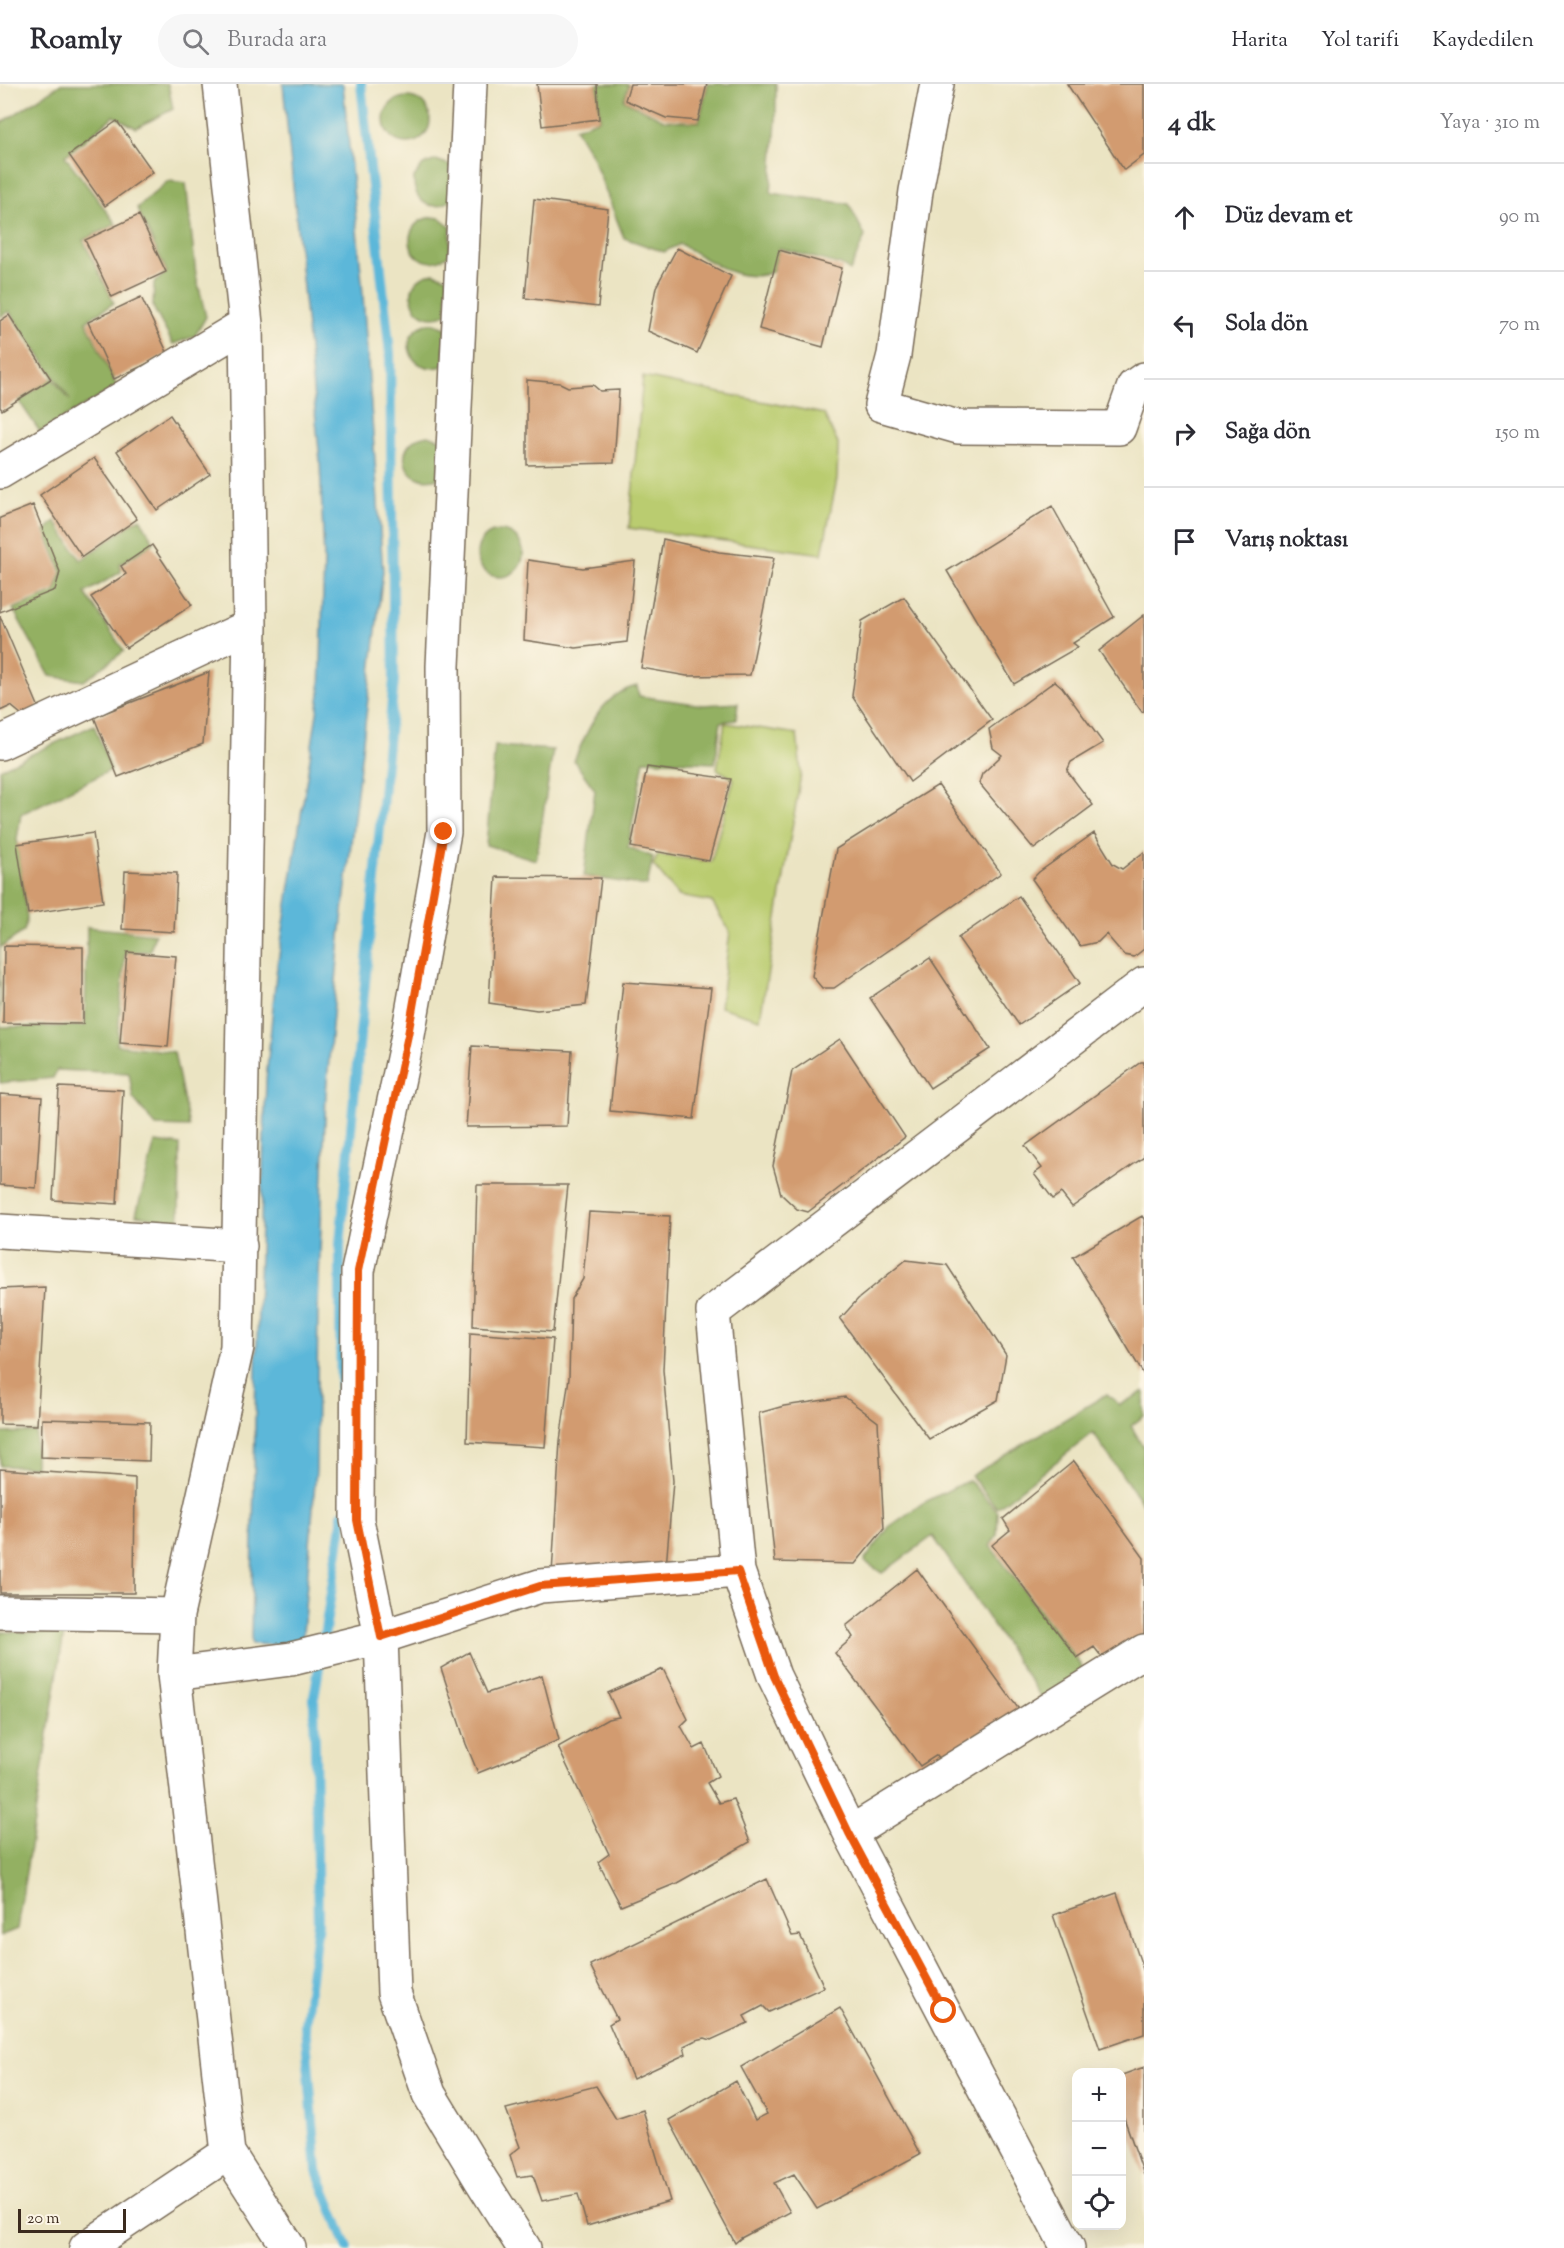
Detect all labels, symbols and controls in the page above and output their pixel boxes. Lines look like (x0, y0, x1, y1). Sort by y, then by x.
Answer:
search box (158, 14, 578, 68)
text: Roamly (30, 21, 122, 61)
icon: search (179, 25, 212, 58)
text: Burada ara (227, 25, 327, 57)
text: Harita (1231, 26, 1288, 56)
text: Yol tarifi (1321, 26, 1399, 56)
text: Kaydedilen (1432, 26, 1534, 56)
text: 4 dk (1168, 105, 1216, 142)
text: Yaya · 310 m (1439, 109, 1540, 138)
icon: ahead (1168, 201, 1201, 234)
text: Düz devam et (1225, 201, 1352, 233)
text: 90 m (1499, 203, 1540, 232)
icon: left (1168, 309, 1201, 342)
text: Sola dön (1225, 309, 1308, 341)
text: 70 m (1499, 311, 1540, 340)
icon: right (1168, 417, 1201, 450)
text: Sağa dön (1225, 417, 1311, 449)
text: 150 m (1495, 419, 1540, 448)
icon: arrive (1168, 525, 1201, 558)
text: Varış noktası (1225, 525, 1348, 557)
route end (430, 818, 456, 844)
route start (930, 1997, 956, 2023)
map controls (1072, 2068, 1126, 2230)
button: + (1072, 2068, 1126, 2122)
button: − (1072, 2122, 1126, 2176)
button: locate (1072, 2176, 1126, 2230)
scale bar (18, 2206, 126, 2234)
text: 20 m (27, 2208, 60, 2231)

